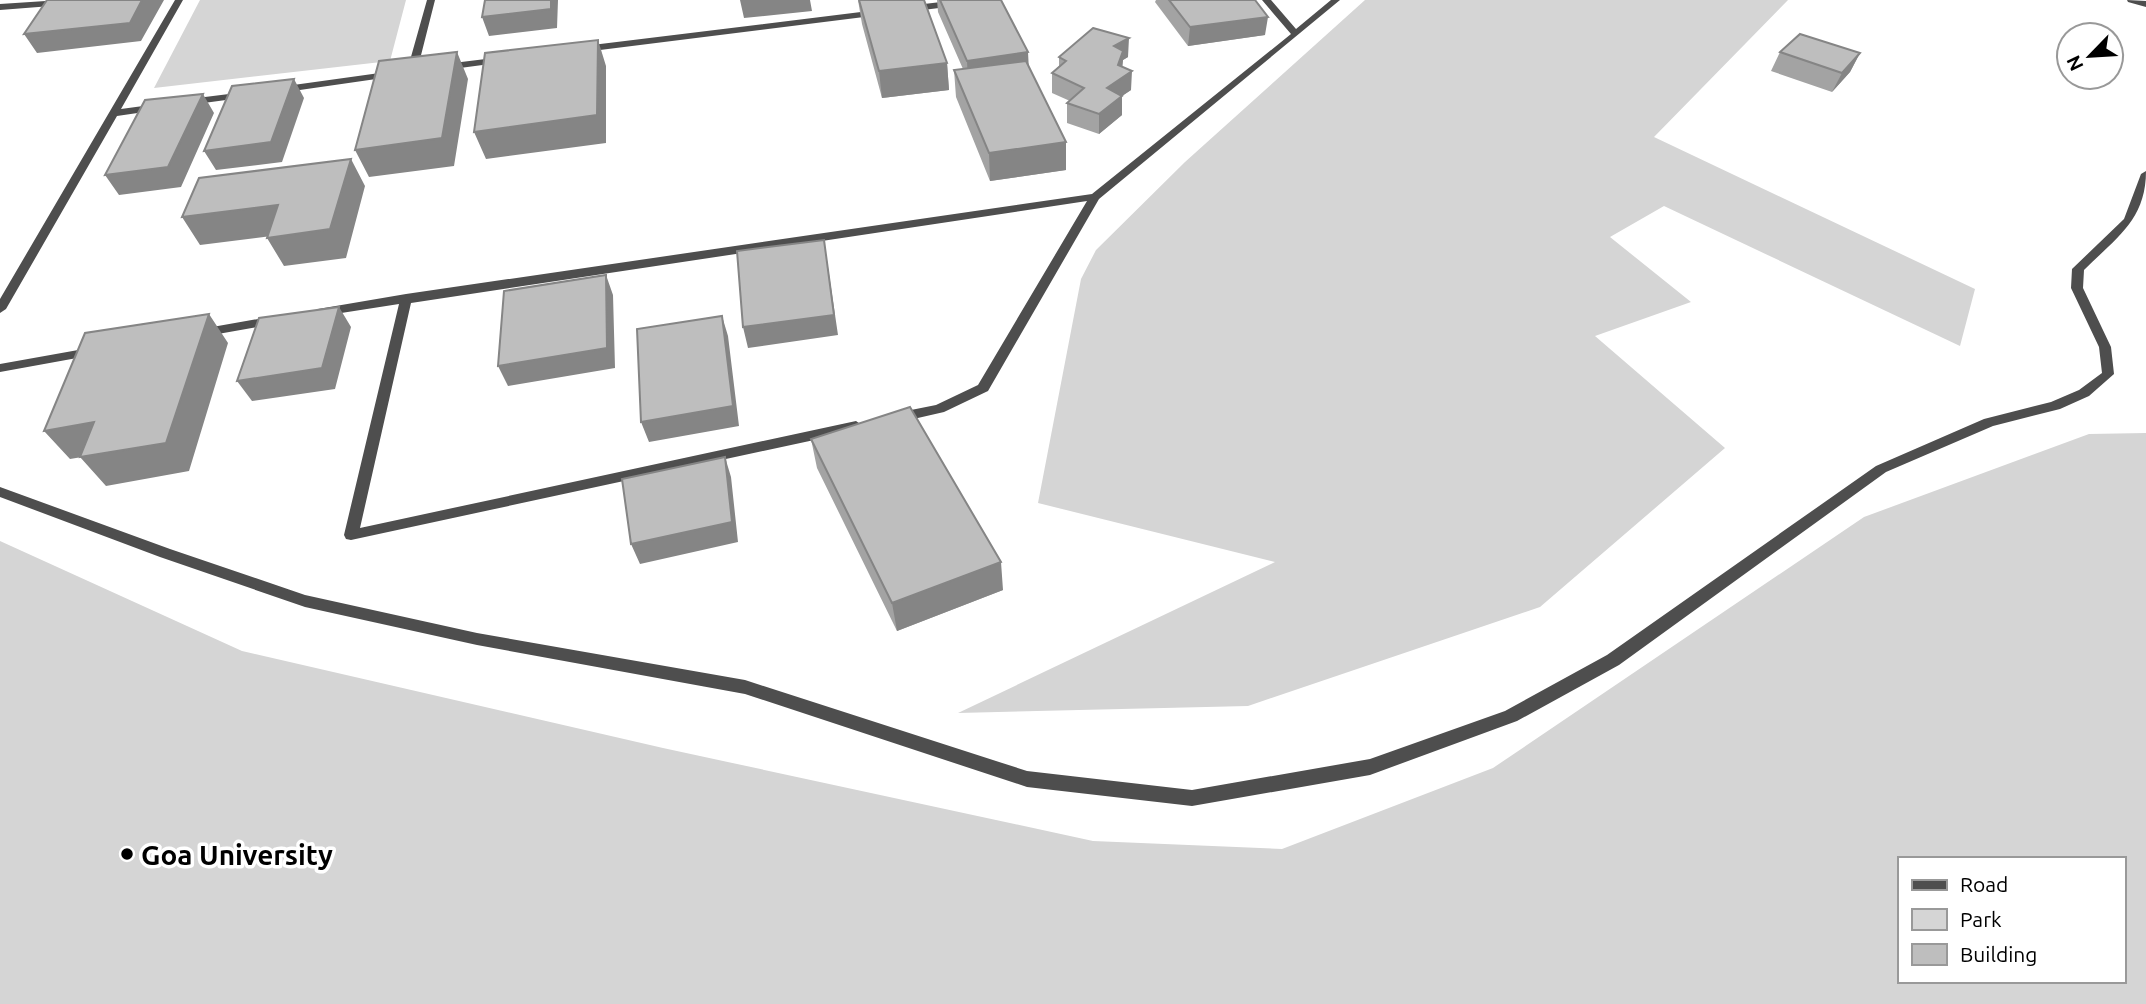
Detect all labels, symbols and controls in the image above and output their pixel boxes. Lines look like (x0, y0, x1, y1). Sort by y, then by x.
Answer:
north arrow (2055, 21, 2125, 91)
text: N (2062, 52, 2088, 74)
place label: Goa University (141, 839, 333, 870)
marker: Goa University (119, 846, 135, 862)
legend (1898, 857, 2125, 983)
text: Road (1960, 872, 2008, 896)
text: Park (1960, 907, 2002, 931)
text: Building (1960, 942, 2037, 966)

